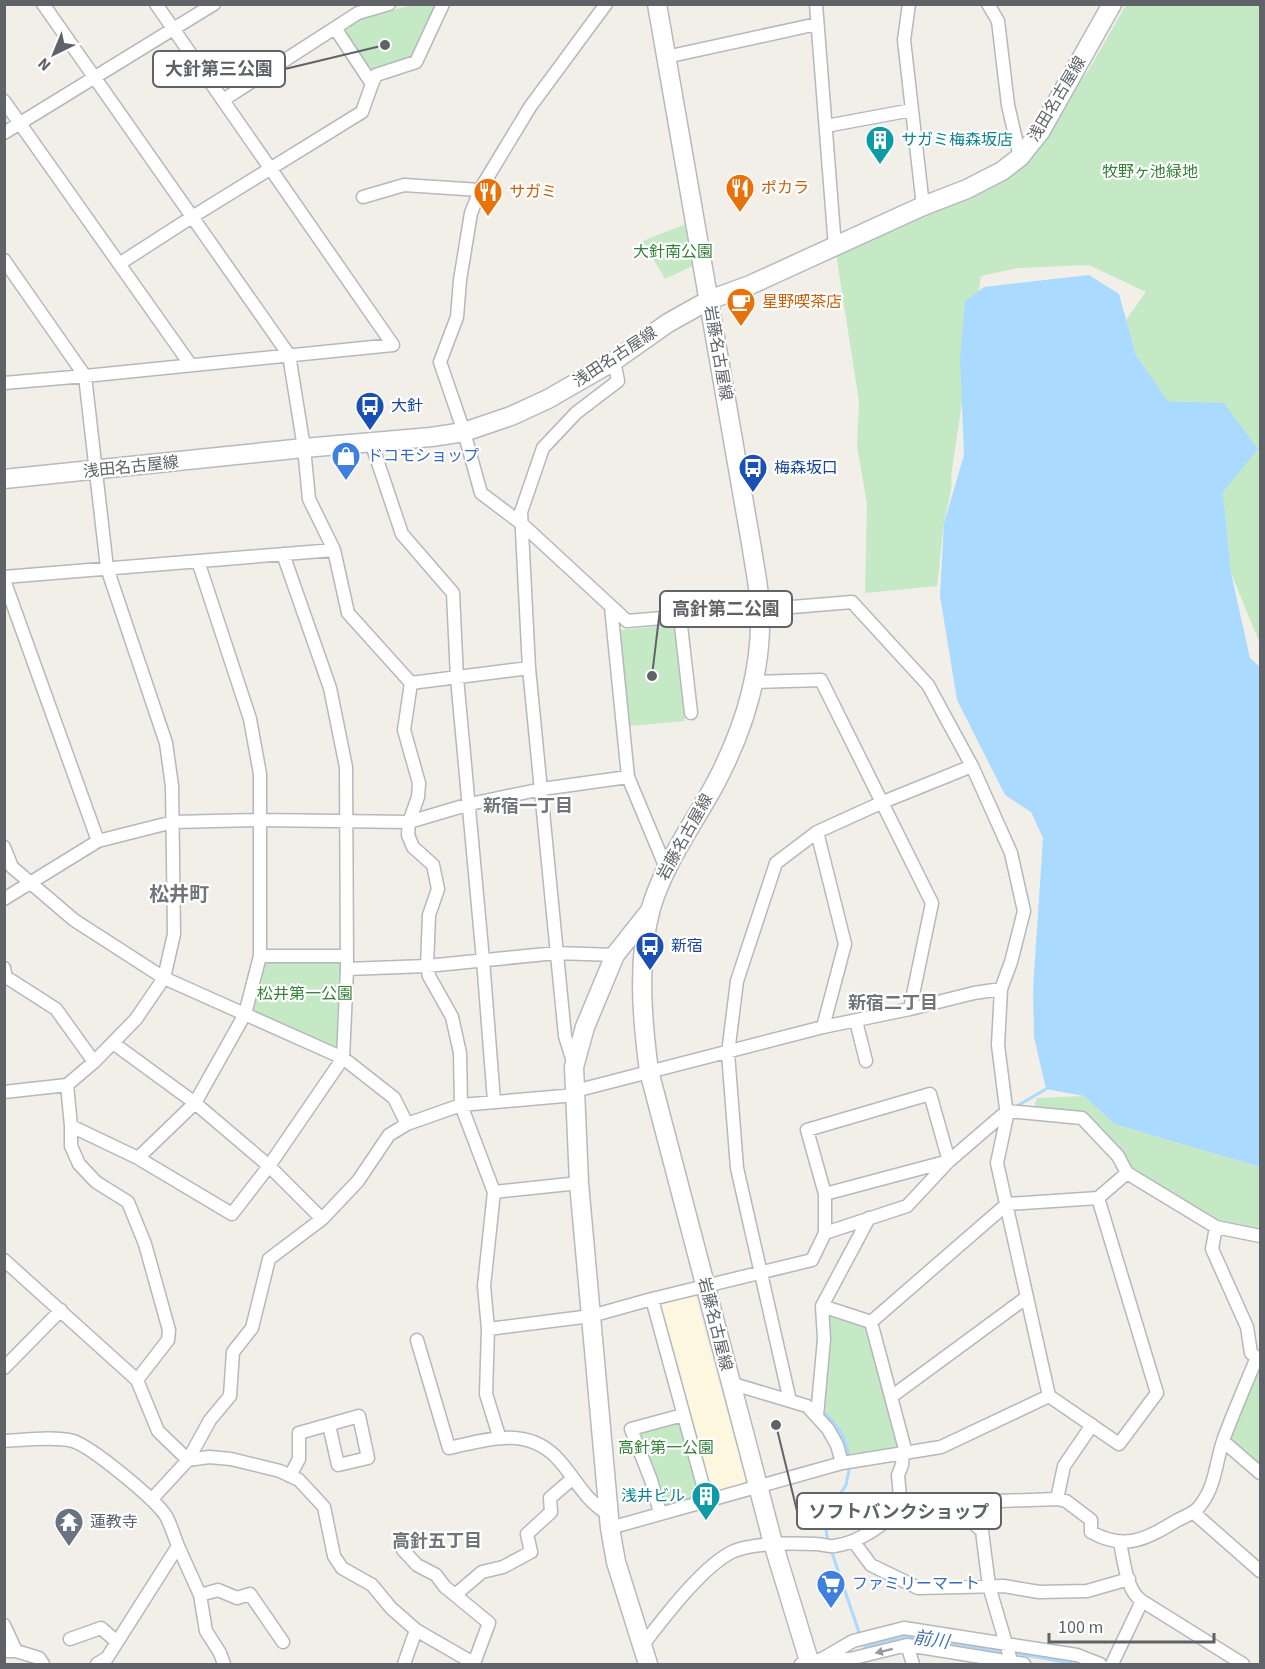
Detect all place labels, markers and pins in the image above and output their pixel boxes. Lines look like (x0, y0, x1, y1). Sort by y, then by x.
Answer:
callout: 大針第三公園 (153, 51, 285, 87)
building icon: サガミ梅森坂店 (864, 124, 896, 166)
place label: サガミ梅森坂店 (901, 129, 1013, 151)
restaurant icon: ポカラ (724, 172, 756, 214)
restaurant icon: サガミ (472, 176, 504, 218)
place label: ポカラ (761, 177, 809, 199)
place label: サガミ (509, 181, 557, 203)
cafe icon: 星野喫茶店 (725, 286, 757, 328)
place label: 星野喫茶店 (762, 291, 842, 313)
bus stop icon: 大針 (354, 390, 386, 432)
place label: 大針 (391, 395, 423, 417)
shop icon: ドコモショップ (330, 440, 362, 482)
place label: ドコモショップ (367, 445, 479, 467)
bus stop icon: 梅森坂口 (737, 452, 769, 494)
place label: 梅森坂口 (774, 457, 838, 479)
callout: 高針第二公園 (660, 591, 792, 627)
bus stop icon: 新宿 (634, 930, 666, 972)
place label: 新宿 (671, 935, 703, 957)
building icon: 浅井ビル (690, 1480, 722, 1522)
place label: 浅井ビル (621, 1485, 685, 1507)
callout: ソフトバンクショップ (797, 1493, 1001, 1529)
temple icon: 蓮教寺 (53, 1506, 85, 1548)
place label: 蓮教寺 (90, 1511, 138, 1533)
supermarket icon: ファミリーマート (815, 1568, 847, 1610)
place label: ファミリーマート (852, 1573, 980, 1595)

